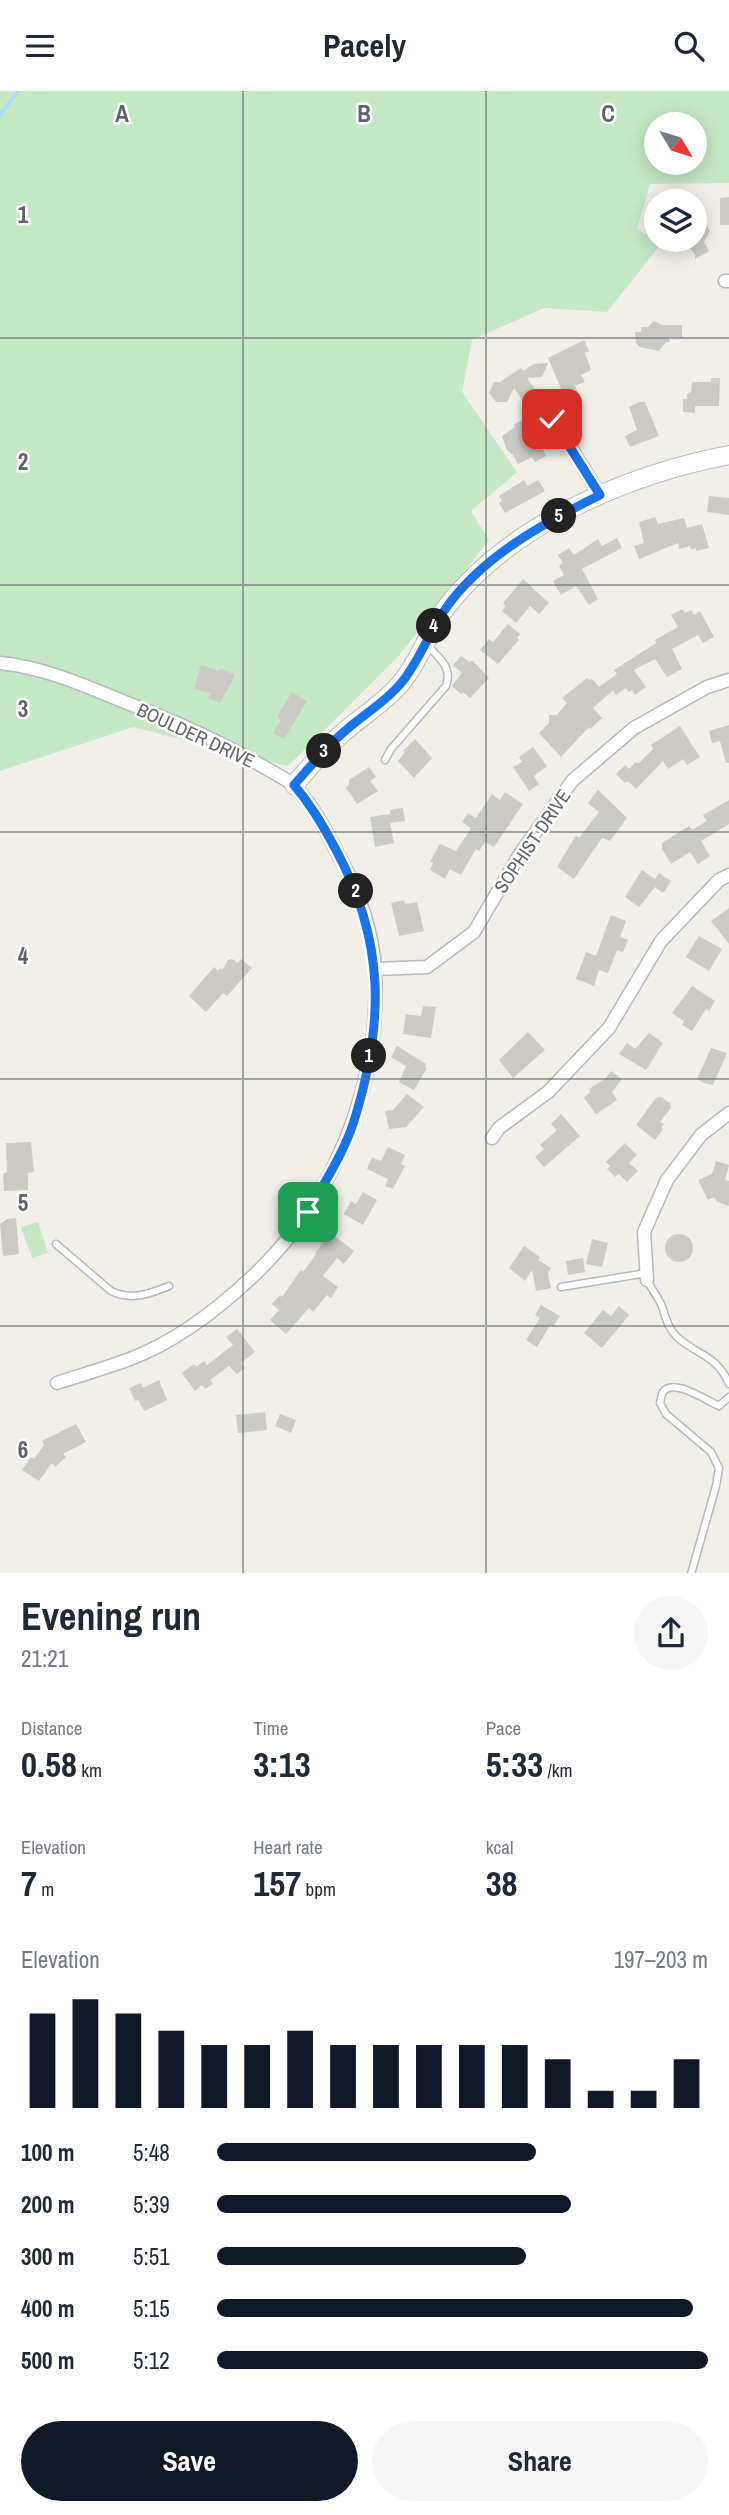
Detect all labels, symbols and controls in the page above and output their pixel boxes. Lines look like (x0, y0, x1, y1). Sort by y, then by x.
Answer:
text: Pacely (323, 24, 406, 67)
icon: menu (21, 27, 59, 65)
icon: search (670, 27, 708, 65)
text: A (115, 98, 129, 129)
text: B (357, 98, 371, 129)
text: C (601, 98, 615, 129)
north arrow (644, 112, 707, 175)
map controls (644, 112, 707, 252)
button: layers (644, 189, 707, 252)
text: 1 (18, 199, 29, 230)
pin (522, 389, 582, 449)
icon: check (533, 400, 571, 438)
text: 2 (18, 446, 28, 477)
pin: 5 (542, 499, 576, 533)
text: 5 (554, 502, 563, 528)
pin: 4 (416, 609, 452, 643)
text: 4 (429, 612, 438, 638)
text: 3 (18, 693, 28, 724)
street label: BOULDER DRIVE (133, 696, 259, 774)
pin: 3 (306, 733, 342, 769)
text: 3 (319, 737, 328, 763)
street label: SOPHIST DRIVE (488, 784, 576, 898)
pin: 2 (338, 873, 374, 909)
text: 2 (351, 877, 360, 903)
text: 4 (18, 940, 29, 971)
pin: 1 (352, 1039, 386, 1073)
text: 1 (364, 1042, 373, 1068)
pin (278, 1182, 338, 1242)
text: 5 (18, 1187, 28, 1218)
icon: arrive (289, 1193, 327, 1231)
text: 6 (18, 1434, 28, 1465)
text: Evening run (21, 1591, 201, 1642)
button: share (634, 1596, 708, 1670)
text: 21:21 (21, 1643, 68, 1674)
text: Distance (21, 1715, 82, 1741)
text: Time (253, 1715, 288, 1741)
text: Pace (486, 1715, 521, 1741)
text: 0.58 (21, 1741, 77, 1788)
text: 3:13 (253, 1741, 311, 1788)
text: 5:33 (486, 1741, 543, 1788)
text: km (77, 1757, 102, 1783)
text: /km (543, 1757, 573, 1783)
text: Elevation (21, 1834, 86, 1860)
text: Heart rate (253, 1834, 323, 1860)
text: kcal (486, 1834, 513, 1860)
text: 7 (21, 1860, 37, 1907)
text: 157 (253, 1860, 301, 1907)
text: 38 (486, 1860, 518, 1907)
text: m (37, 1876, 54, 1902)
text: bpm (301, 1876, 336, 1902)
text: Elevation (21, 1944, 100, 1975)
text: 197–203 m (614, 1944, 708, 1975)
text: 100 m (21, 2137, 74, 2168)
text: 5:48 (133, 2137, 170, 2168)
text: 200 m (21, 2189, 74, 2220)
text: 5:39 (133, 2189, 170, 2220)
text: 300 m (21, 2241, 74, 2272)
text: 5:51 (133, 2241, 170, 2272)
text: 400 m (21, 2293, 74, 2324)
text: 5:15 (133, 2293, 170, 2324)
text: 500 m (21, 2345, 74, 2376)
text: 5:12 (133, 2345, 170, 2376)
button: Save (21, 2421, 358, 2501)
button: Share (372, 2421, 708, 2501)

